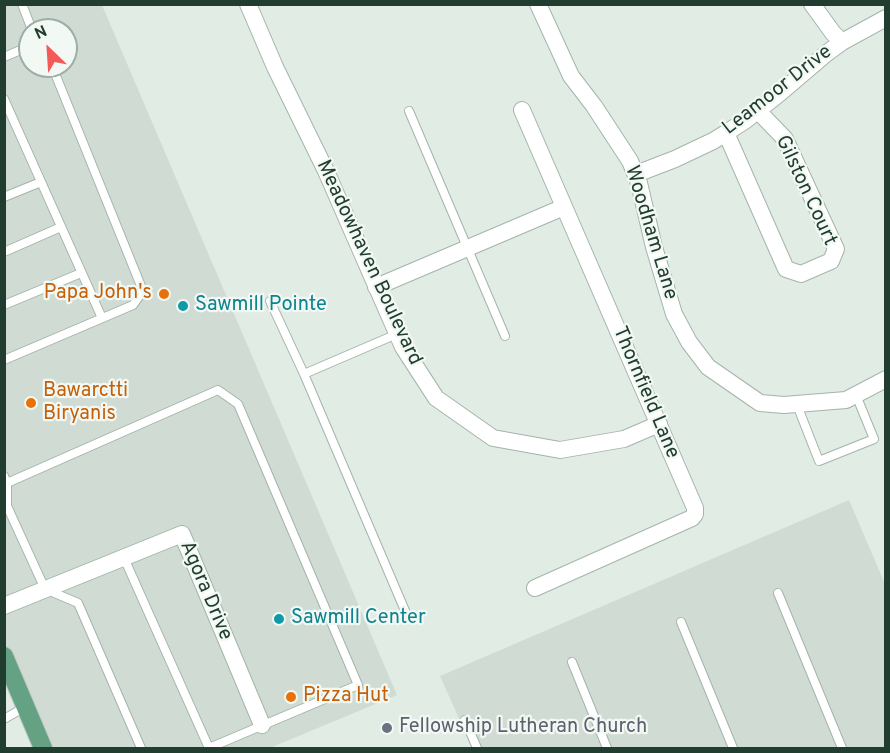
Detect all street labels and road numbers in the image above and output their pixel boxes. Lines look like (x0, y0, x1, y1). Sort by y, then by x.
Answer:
street label: Leamoor Drive (719, 41, 837, 141)
street label: Gilston Court (769, 132, 841, 250)
street label: Meadowhaven Boulevard (310, 157, 426, 369)
street label: Woodham Lane (618, 163, 682, 303)
street label: Thornfield Lane (606, 323, 684, 463)
street label: Agora Drive (173, 538, 237, 644)

